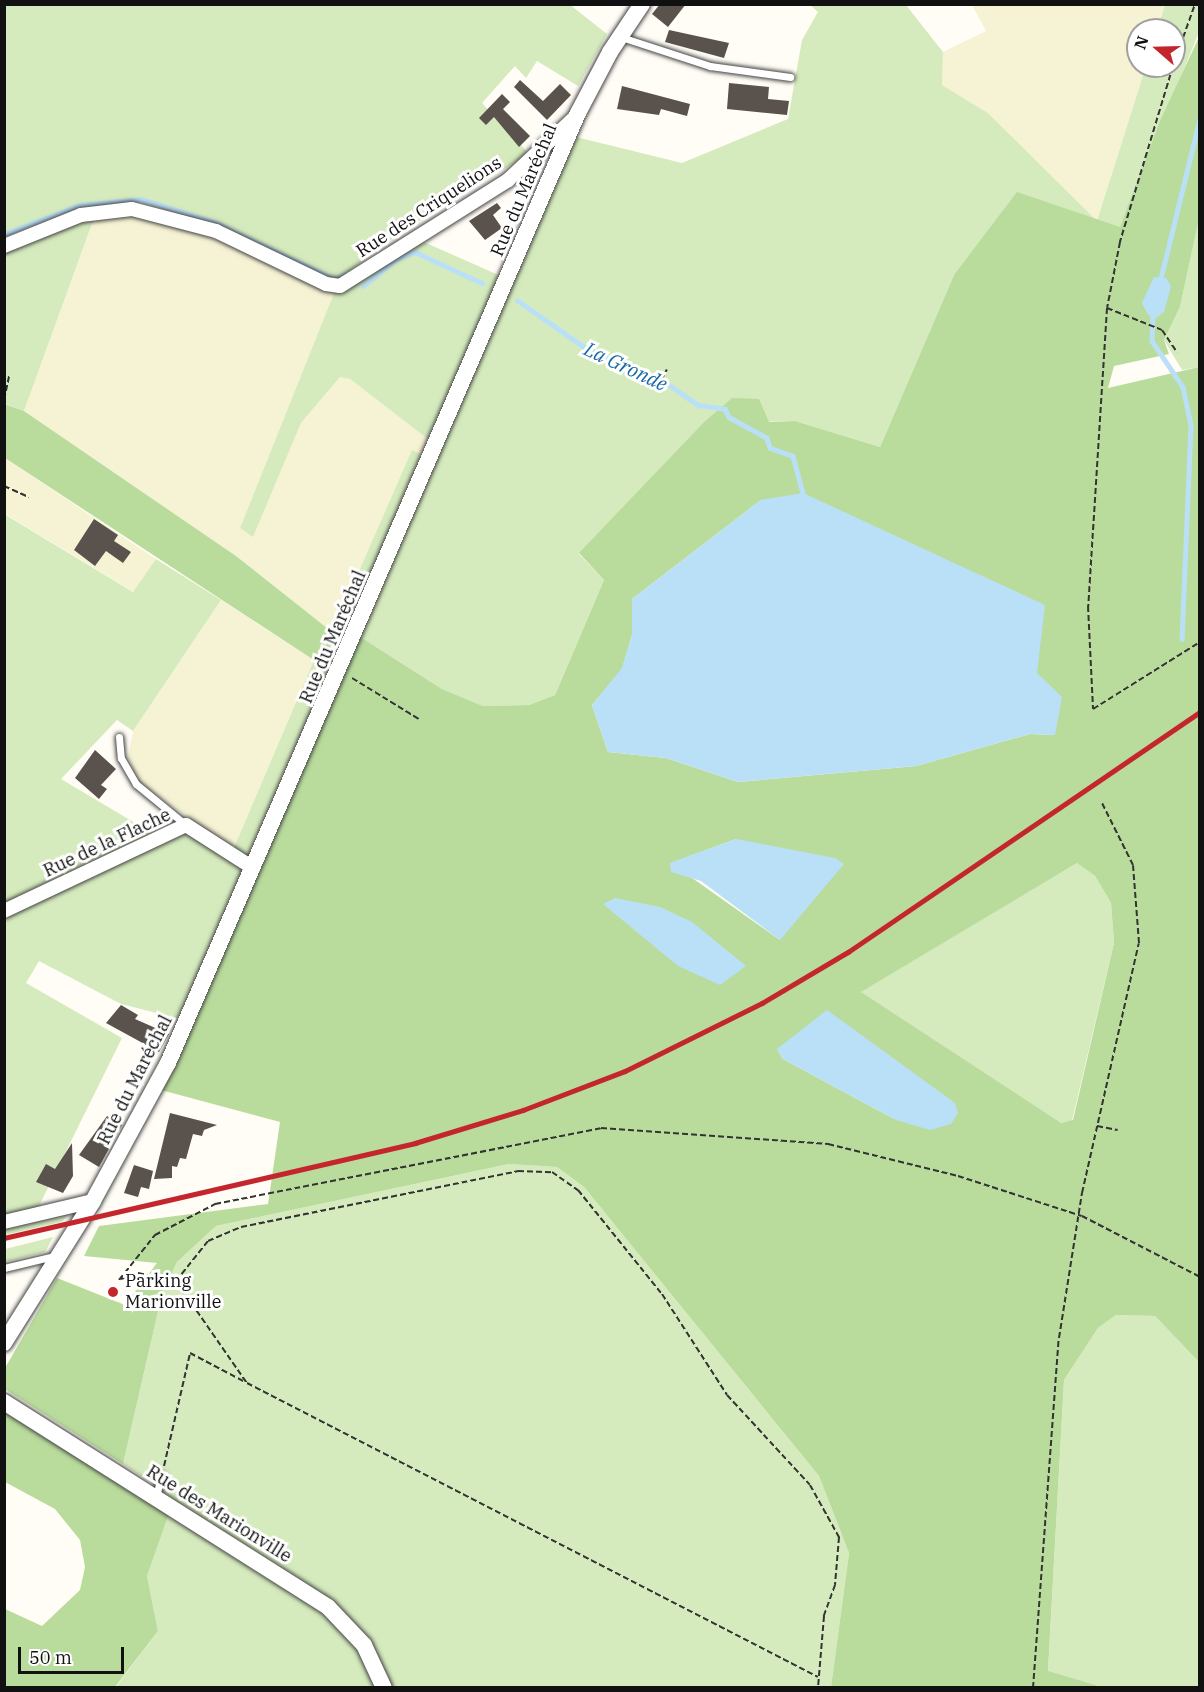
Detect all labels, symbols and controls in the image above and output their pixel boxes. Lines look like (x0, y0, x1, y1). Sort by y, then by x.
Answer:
north arrow (1126, 18, 1186, 78)
text: N (1129, 33, 1153, 52)
street label: Rue du Maréchal (486, 120, 562, 260)
street label: Rue des Criquelions (352, 152, 506, 262)
water label: La Gronde (581, 336, 671, 396)
street label: Rue du Maréchal (295, 567, 371, 707)
street label: Rue de la Flache (40, 804, 174, 882)
street label: Rue du Maréchal (93, 1012, 177, 1148)
place label: Parking Marionville (125, 1271, 221, 1314)
marker: Parking Marionville (106, 1285, 120, 1299)
street label: Rue des Marionville (143, 1461, 295, 1567)
scale bar (21, 1635, 128, 1673)
text: 50 m (29, 1646, 72, 1669)

